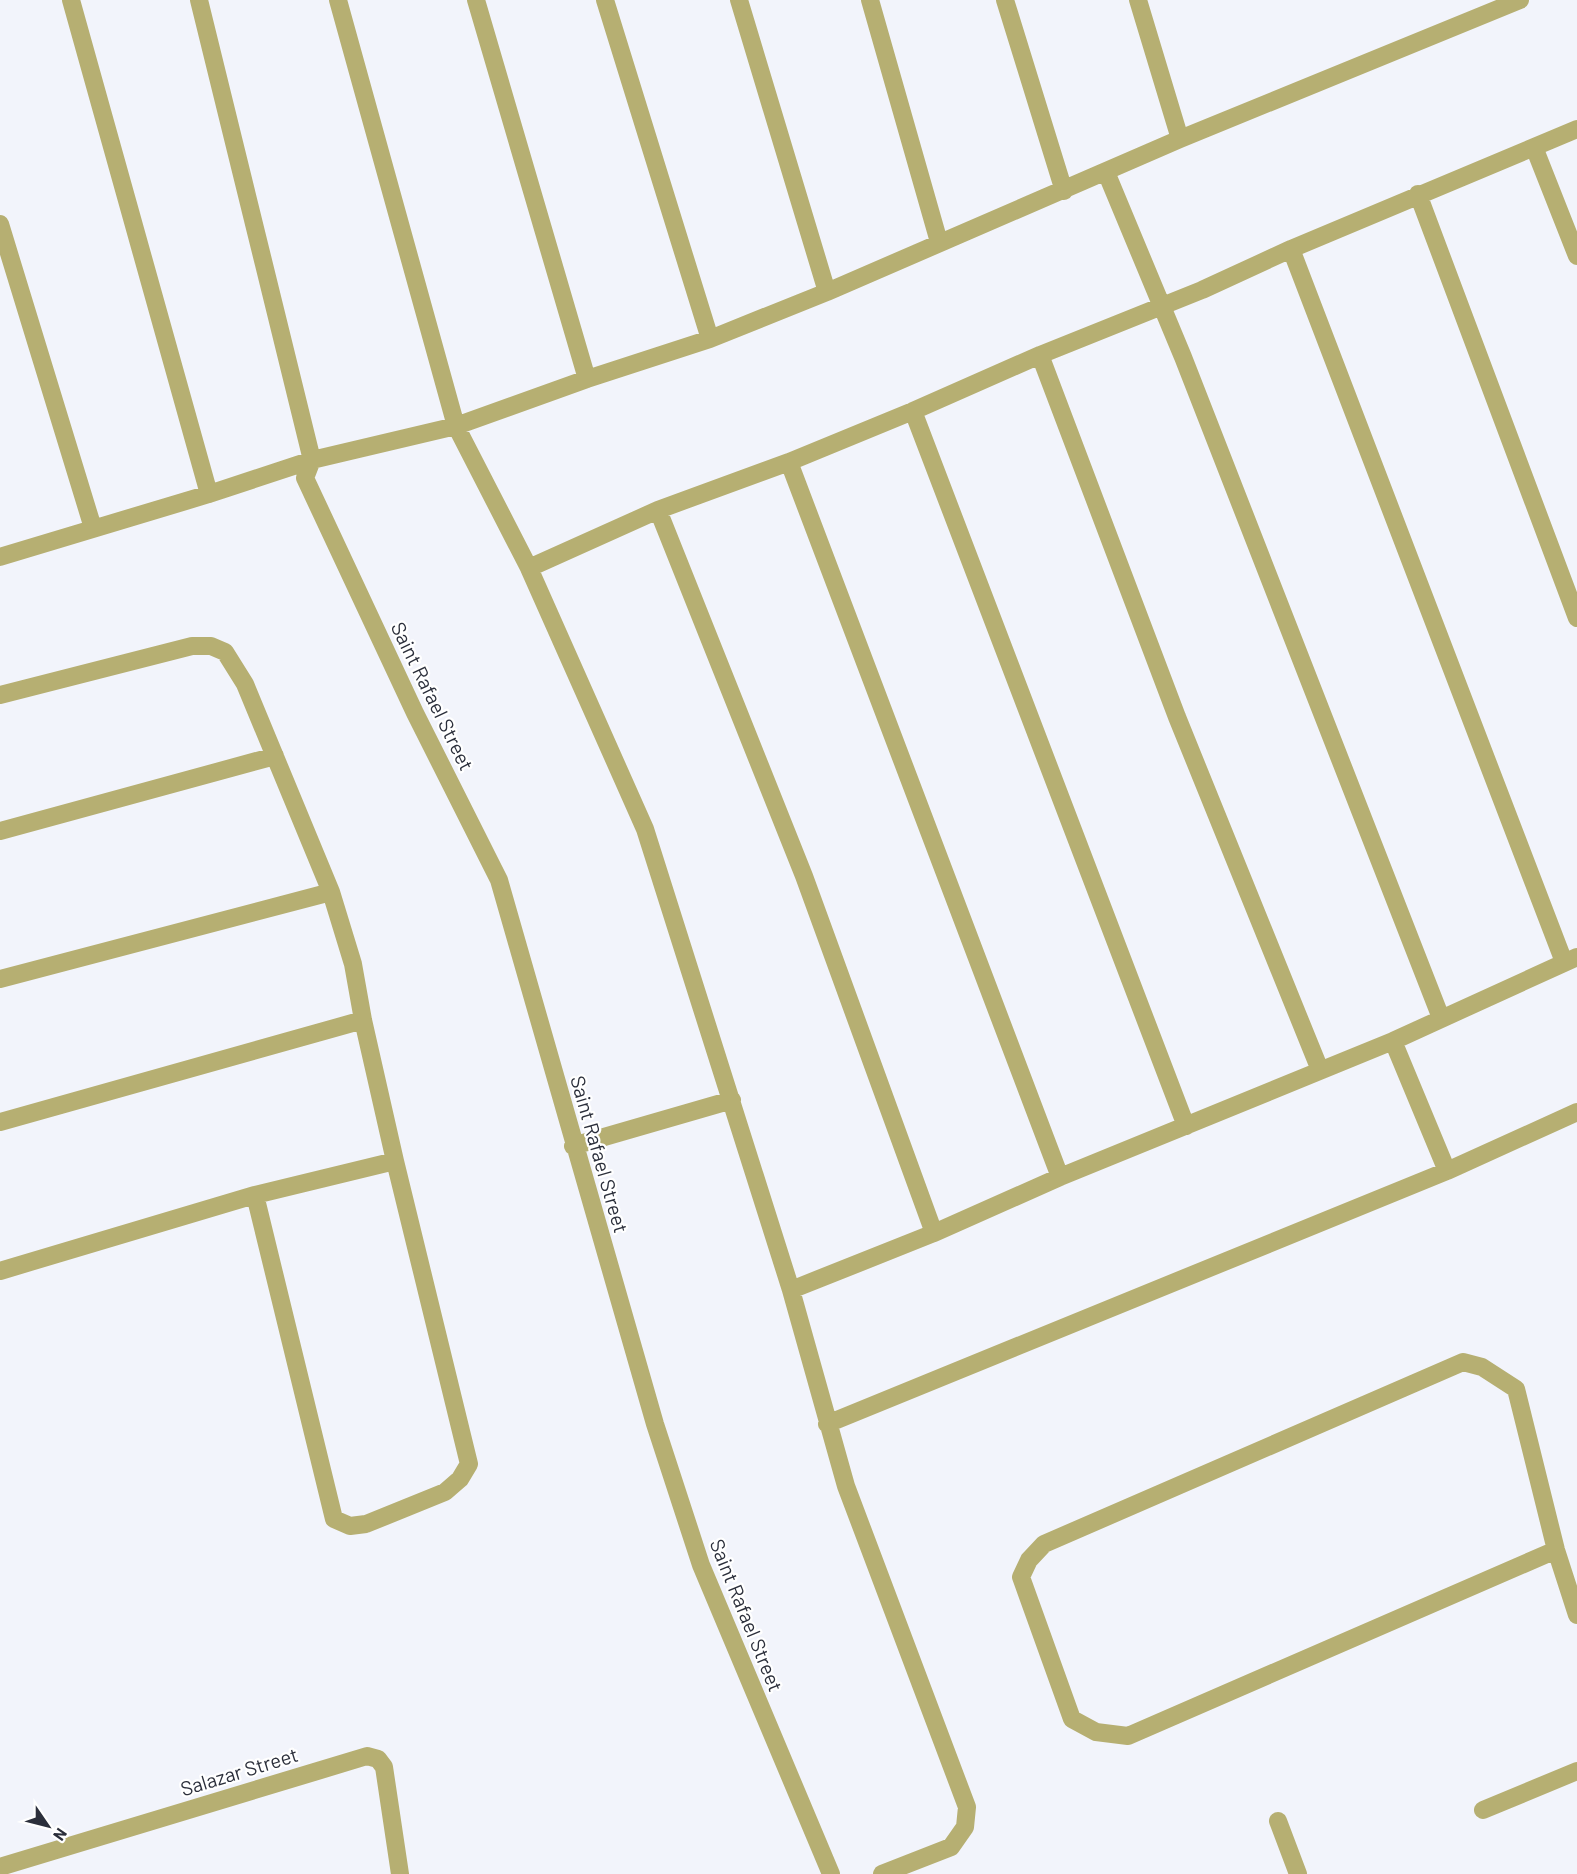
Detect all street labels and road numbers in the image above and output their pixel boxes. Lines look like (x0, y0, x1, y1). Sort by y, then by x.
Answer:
street label: Saint Rafael Street (387, 618, 479, 774)
street label: Saint Rafael Street (566, 1073, 634, 1235)
street label: Saint Rafael Street (705, 1535, 789, 1695)
street label: Salazar Street (177, 1742, 301, 1800)

